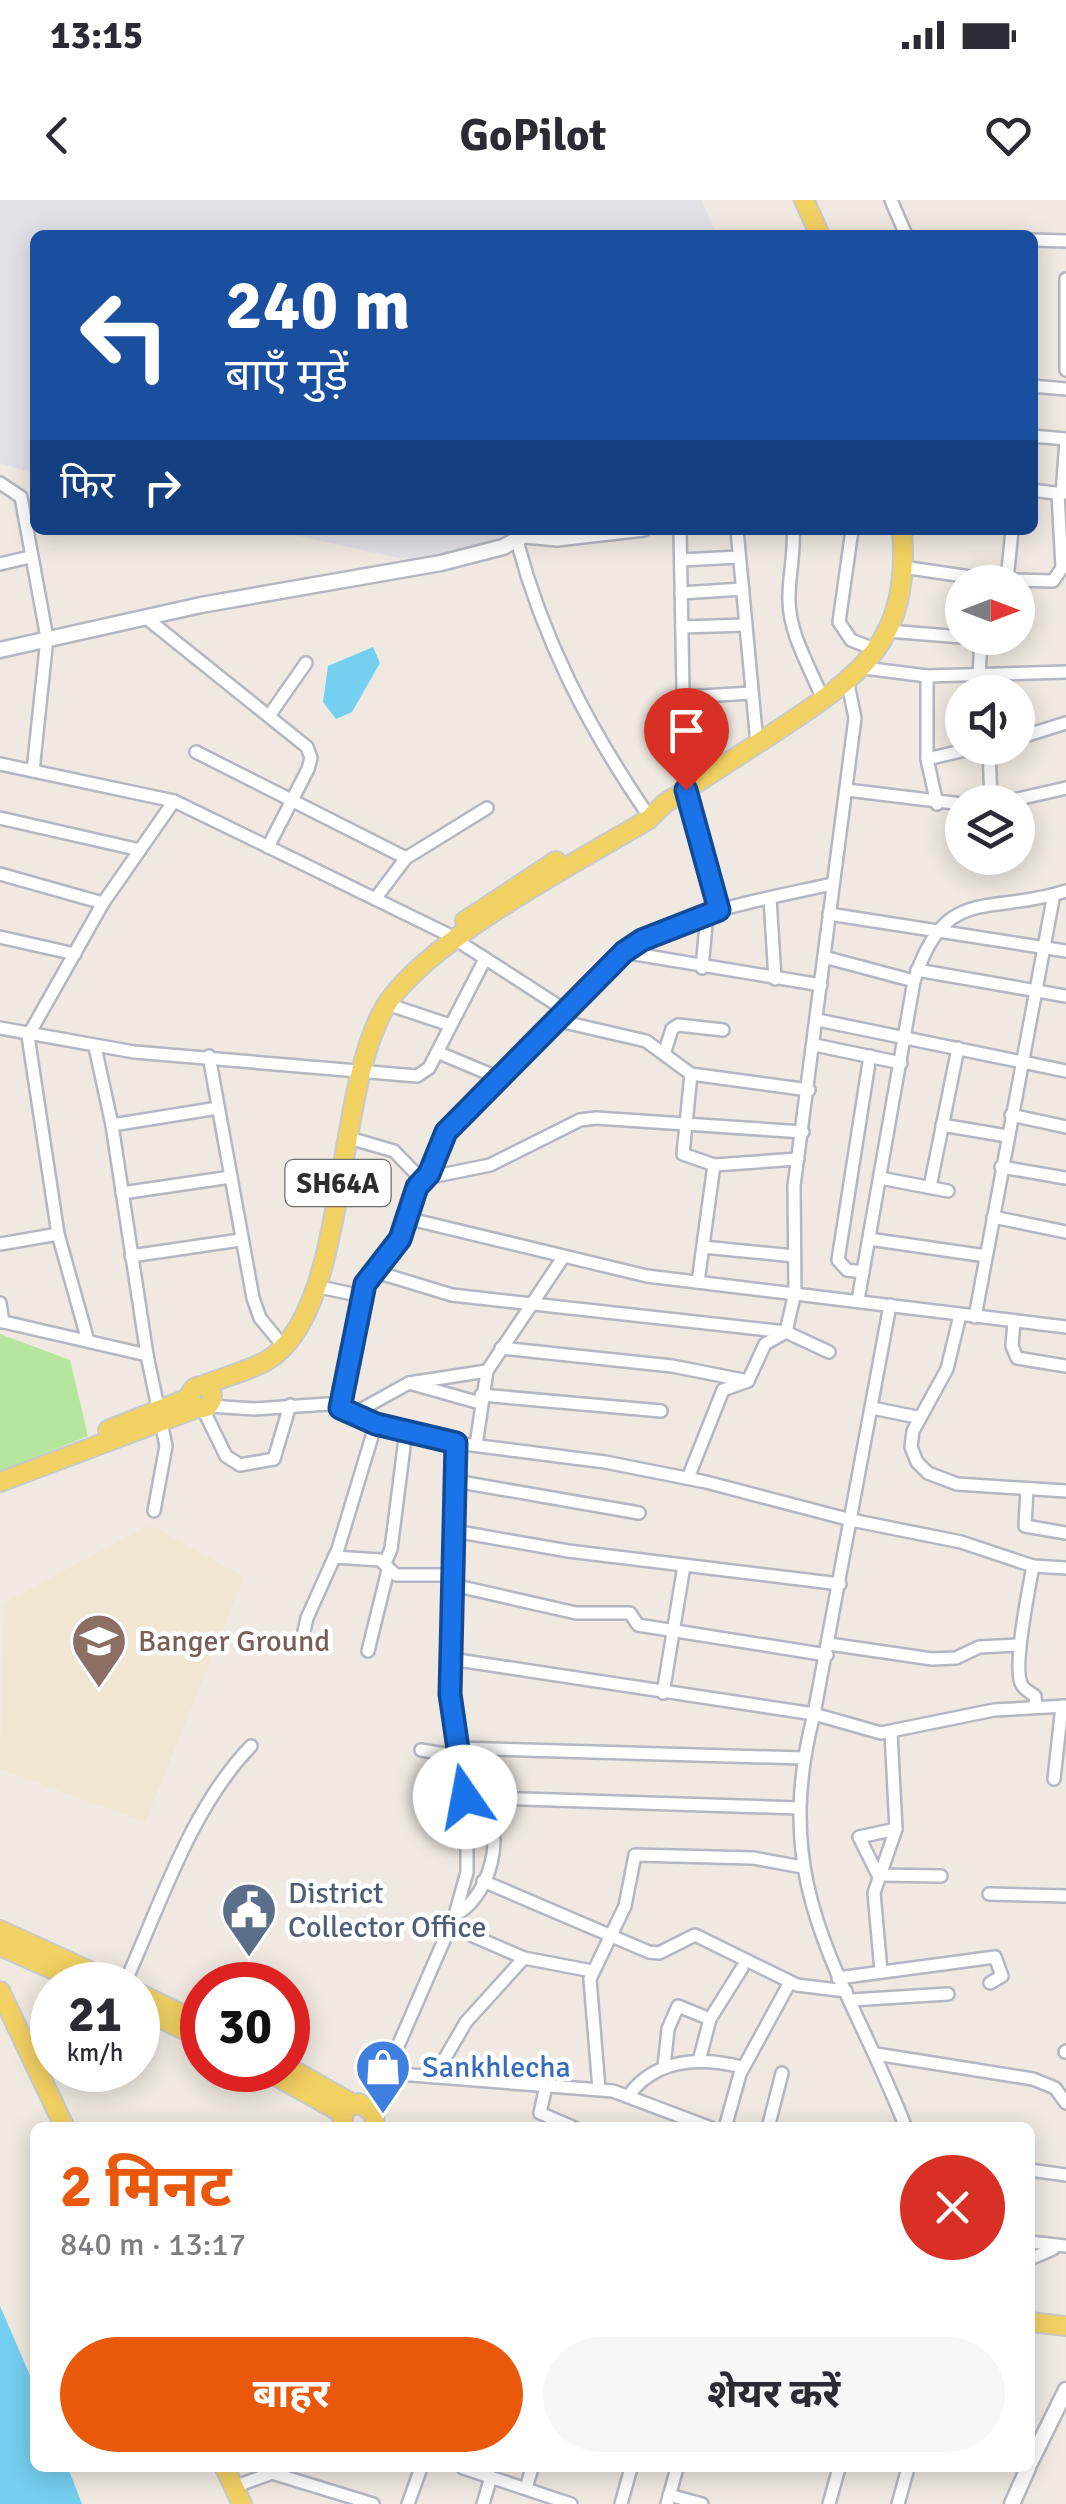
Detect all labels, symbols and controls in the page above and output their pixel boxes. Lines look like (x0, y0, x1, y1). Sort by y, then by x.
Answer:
text: 13:15 (50, 12, 143, 59)
icon: back (30, 108, 85, 163)
text: GoPilot (460, 108, 606, 163)
icon: heart (981, 108, 1036, 163)
text: 240 m (225, 262, 410, 348)
icon: left (60, 270, 190, 400)
text: बाएँ मुड़ें (225, 348, 348, 403)
icon: right (135, 460, 190, 515)
text: फिर (60, 462, 115, 509)
north arrow (945, 565, 1035, 655)
map controls (945, 565, 1035, 875)
button: sound (945, 675, 1035, 765)
pin (644, 688, 729, 791)
icon: arrive (659, 703, 714, 758)
button: layers (945, 785, 1035, 875)
road number: SH64A (286, 1160, 390, 1206)
school or university icon: Banger Ground (69, 1611, 129, 1690)
place label: Banger Ground (138, 1623, 330, 1660)
position arrow (413, 1745, 517, 1849)
place label: District Collector Office (288, 1875, 487, 1946)
public building icon: District Collector Office (219, 1880, 279, 1959)
speed limit sign: 30 (180, 1962, 310, 2092)
text: 21 (68, 1984, 122, 2046)
text: km/h (67, 2037, 123, 2068)
shop icon: Sankhlecha (353, 2037, 413, 2116)
place label: Sankhlecha (422, 2049, 571, 2086)
text: 2 मिनट (60, 2150, 232, 2224)
button: close (900, 2155, 1005, 2260)
text: 840 m · 13:17 (60, 2225, 246, 2264)
button: बाहर (60, 2337, 523, 2452)
button: शेयर करें (543, 2337, 1005, 2452)

